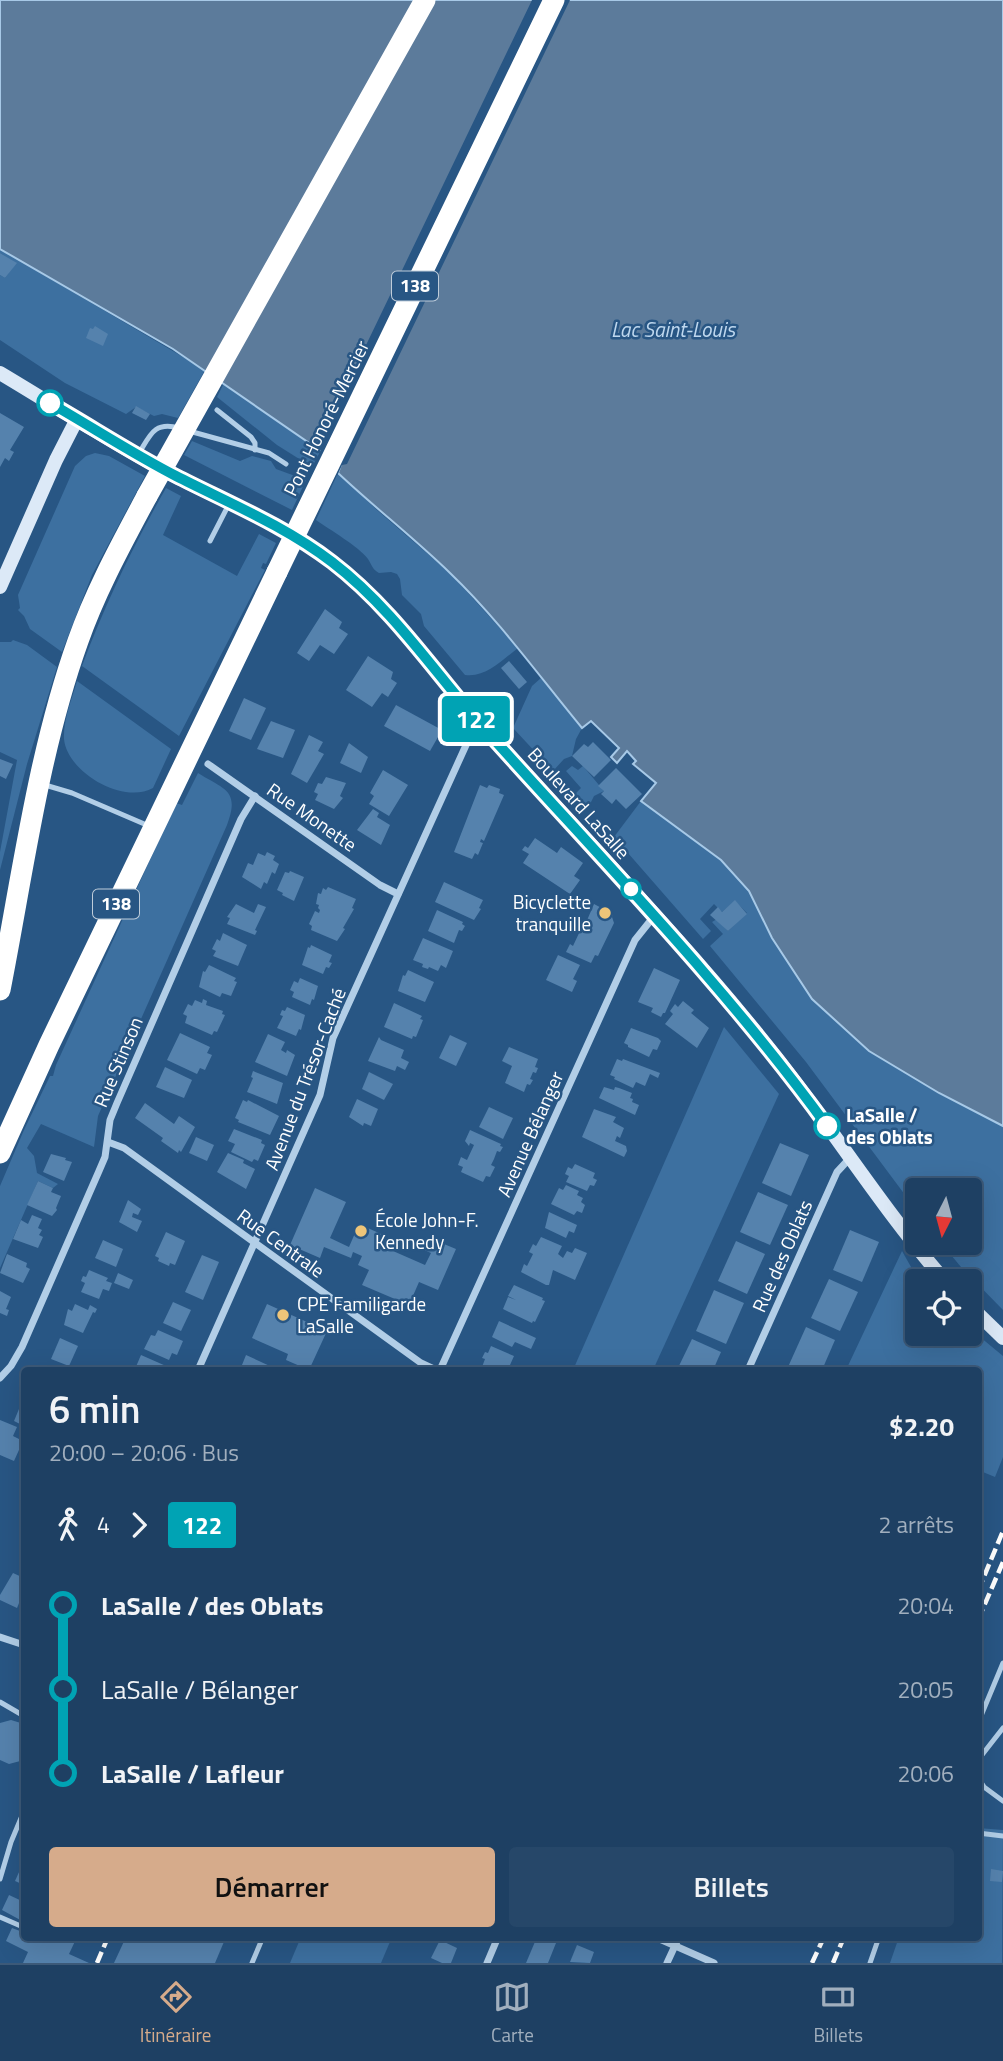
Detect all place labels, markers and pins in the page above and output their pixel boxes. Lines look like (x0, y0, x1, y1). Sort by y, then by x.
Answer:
unlabelled marker (37, 390, 63, 416)
unlabelled marker (621, 879, 641, 899)
place label: Bicyclette tranquille (513, 887, 591, 938)
marker: Bicyclette tranquille (597, 905, 613, 921)
place label: LaSalle / des Oblats (846, 1100, 933, 1151)
marker: LaSalle / des Oblats (814, 1113, 840, 1139)
place label: École John-F. Kennedy (375, 1205, 479, 1256)
marker: École John-F. Kennedy (353, 1223, 369, 1239)
place label: CPE Familigarde LaSalle (297, 1289, 426, 1340)
marker: CPE Familigarde LaSalle (275, 1307, 291, 1323)

